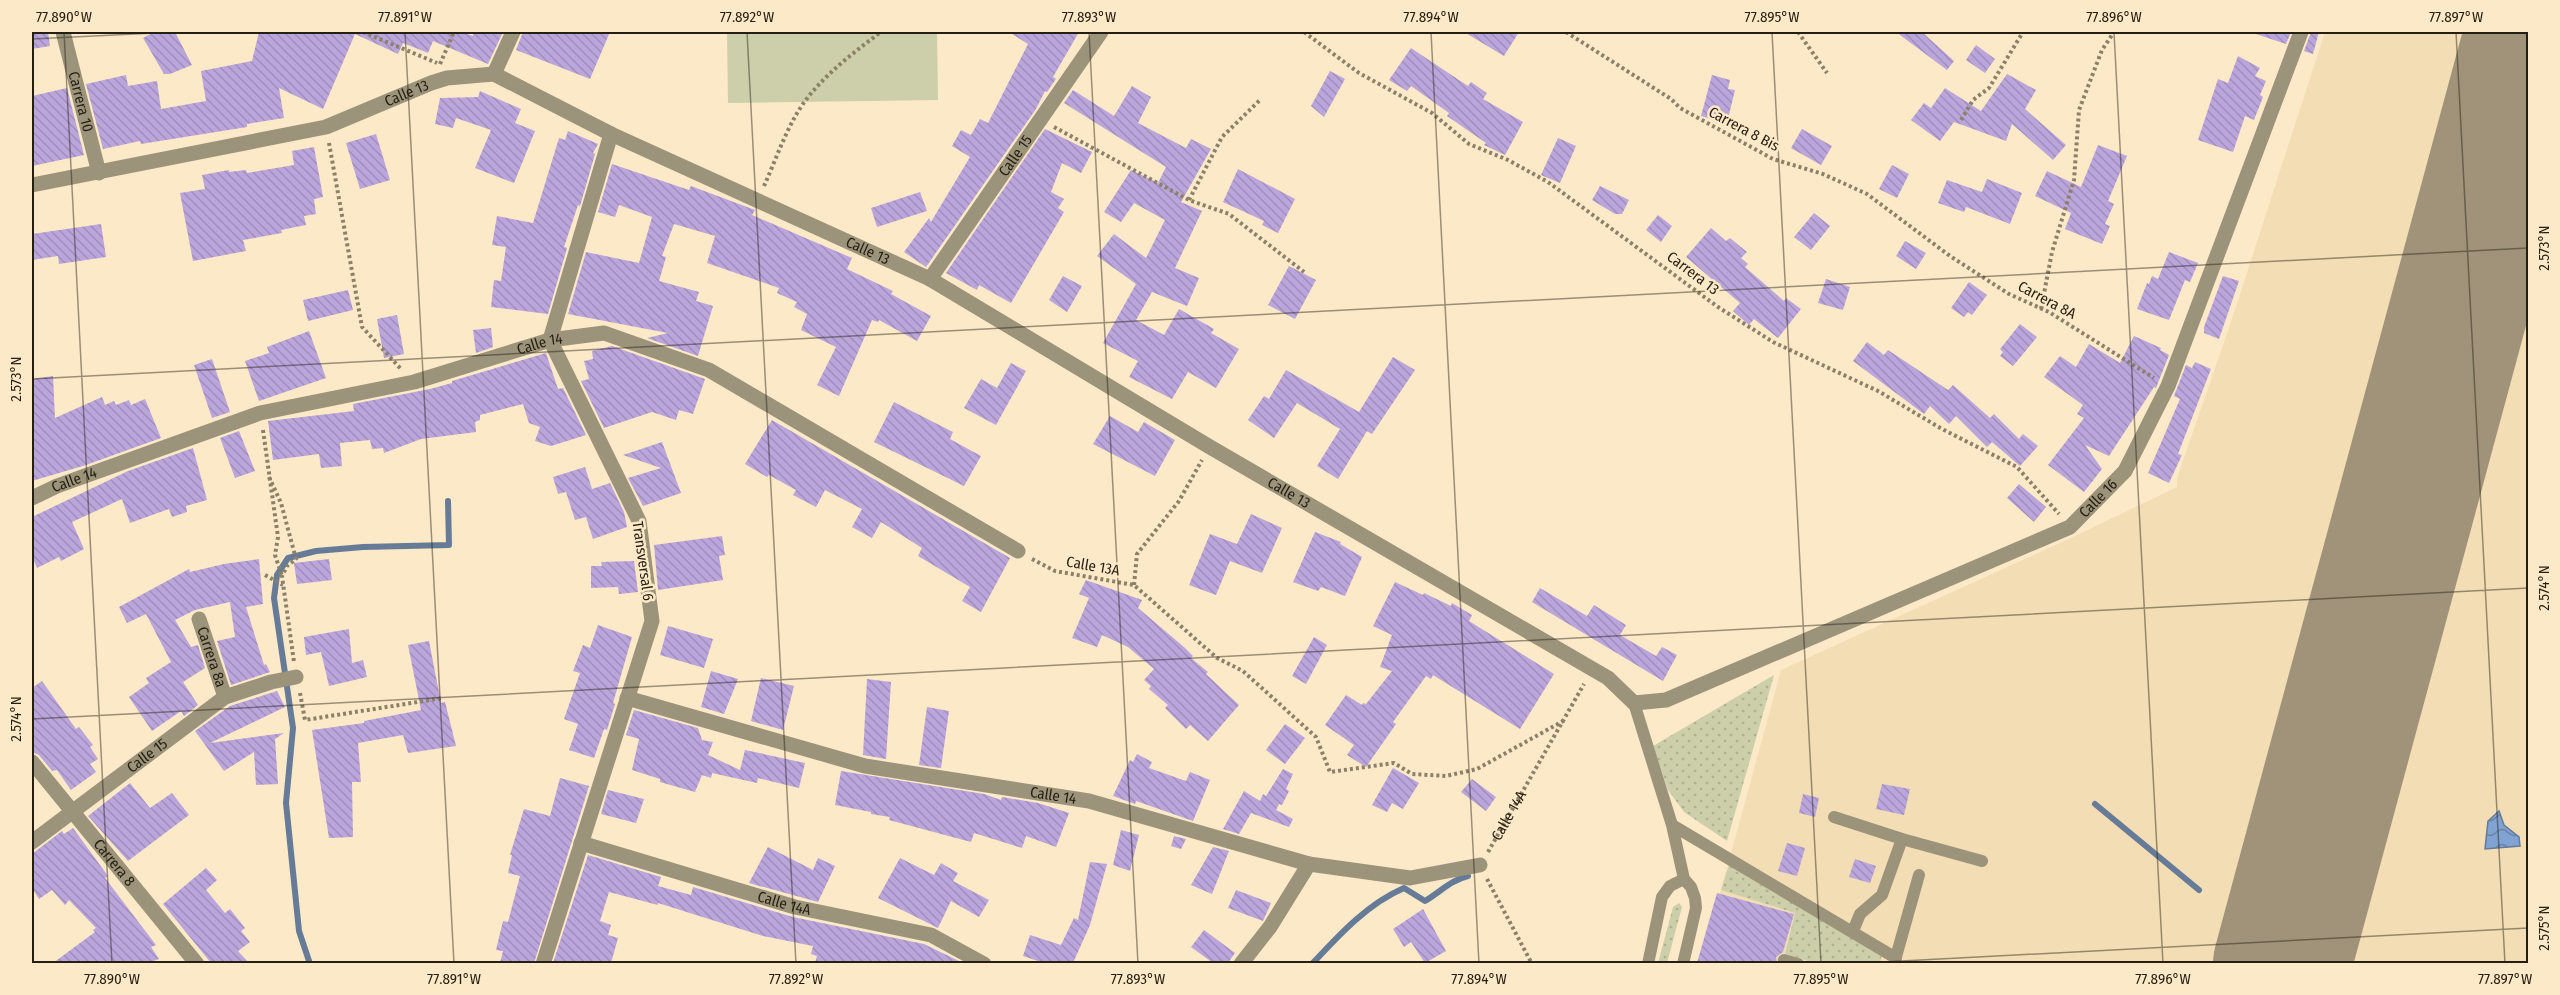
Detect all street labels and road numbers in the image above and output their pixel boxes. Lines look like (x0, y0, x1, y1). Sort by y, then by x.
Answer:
street label: Carrera 10 (64, 70, 97, 134)
street label: Calle 13 (382, 76, 432, 110)
street label: Carrera 8 Bis (1706, 103, 1782, 155)
street label: Calle 15 (995, 131, 1036, 180)
street label: Calle 13 (843, 233, 893, 269)
street label: Carrera 13 (1663, 248, 1723, 299)
street label: Carrera 8A (2015, 277, 2079, 323)
street label: Calle 14 (515, 329, 563, 359)
street label: Calle 14 (49, 463, 99, 496)
street label: Calle 13 (1264, 473, 1313, 512)
street label: Calle 16 (2075, 475, 2121, 521)
street label: Transversal 6 (629, 520, 657, 602)
street label: Calle 13A (1065, 552, 1121, 580)
street label: Carrera 8a (193, 624, 230, 690)
street label: Calle 15 (123, 734, 171, 777)
street label: Calle 14 (1029, 783, 1078, 808)
street label: Calle 14A (1488, 787, 1530, 844)
street label: Carrera 8 (90, 835, 139, 890)
street label: Calle 14A (755, 887, 812, 919)

